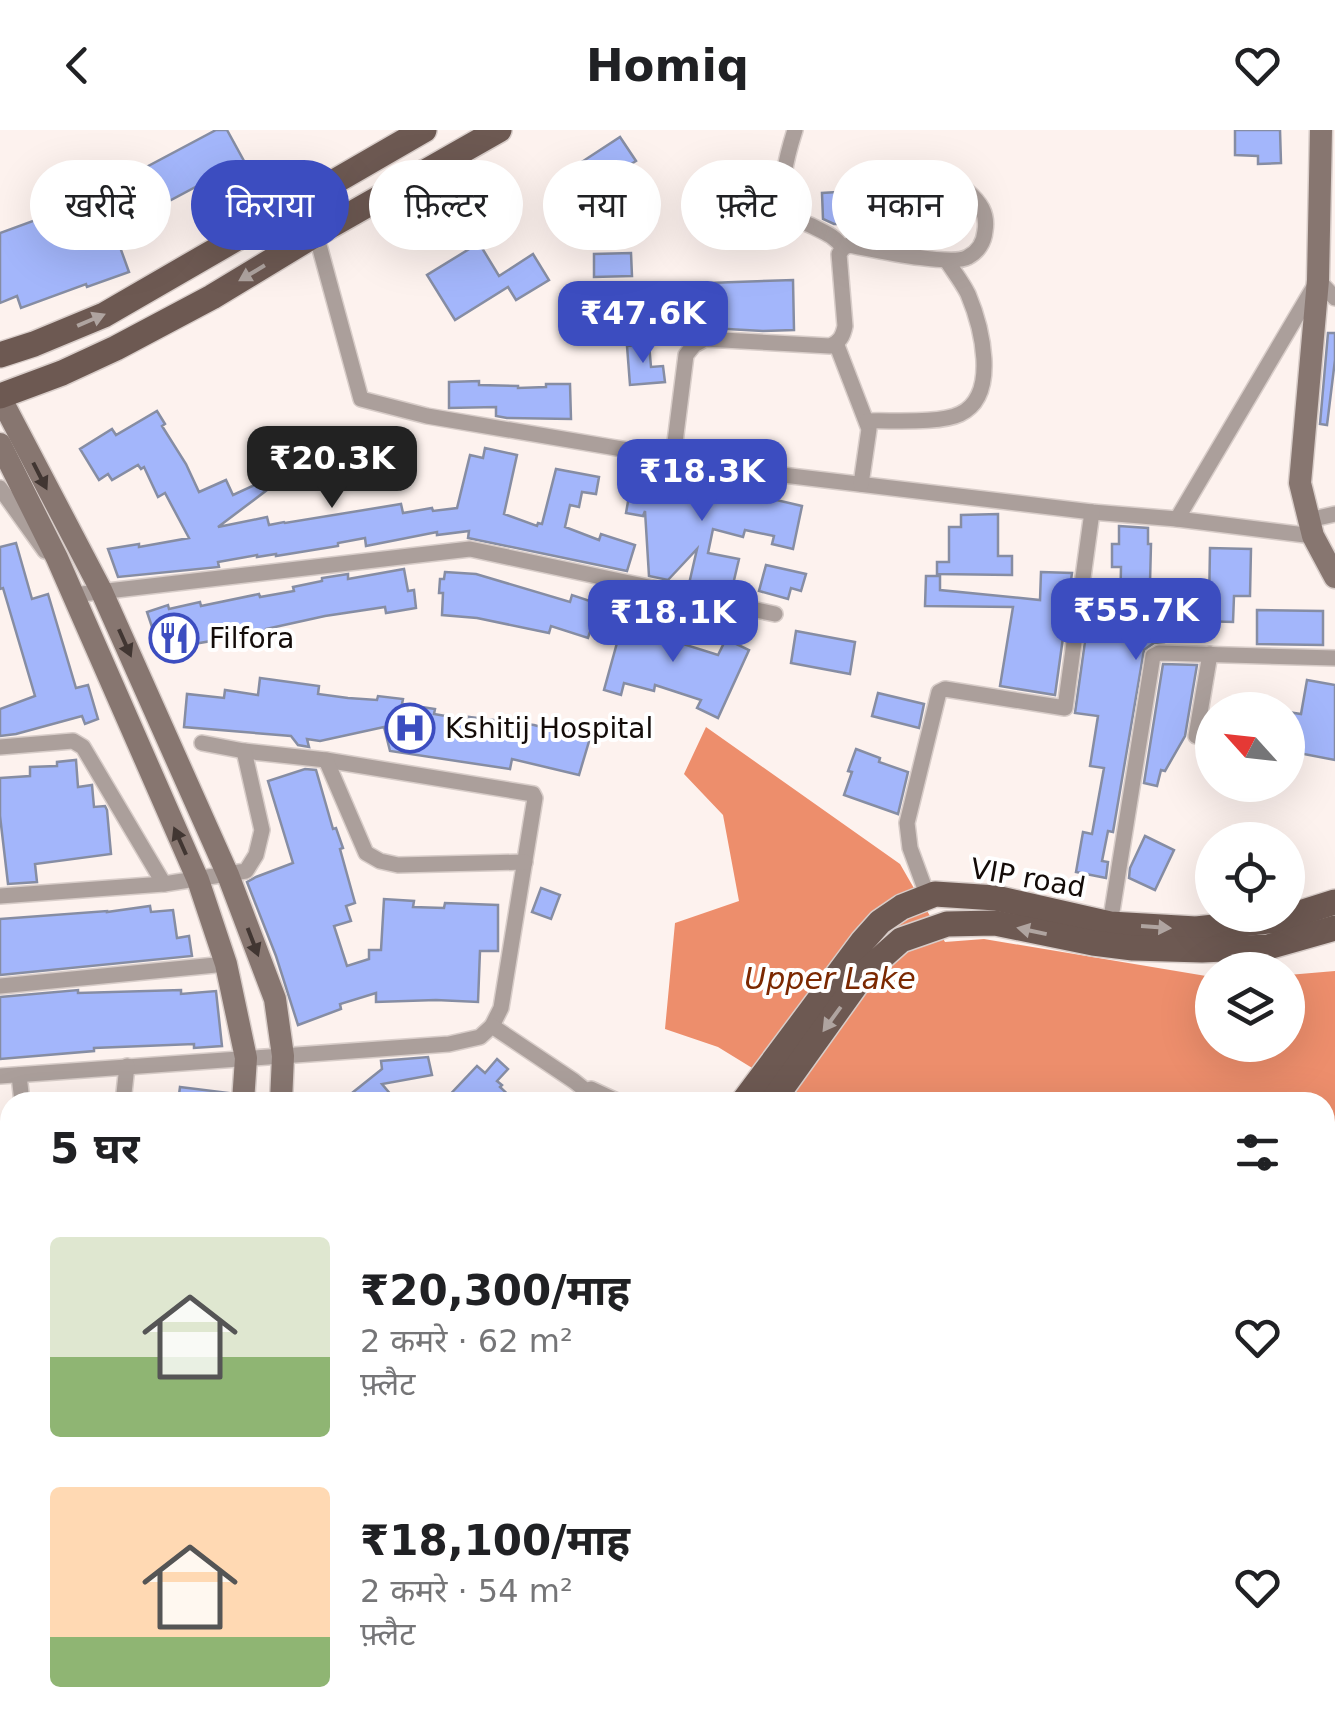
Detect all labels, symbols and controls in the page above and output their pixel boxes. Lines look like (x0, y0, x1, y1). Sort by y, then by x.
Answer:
icon: back (50, 38, 105, 93)
icon: heart (1230, 38, 1285, 93)
text: Homiq (586, 39, 749, 92)
chip: खरीदें (30, 160, 171, 250)
chip: किराया (191, 160, 349, 250)
chip: फ़िल्टर (369, 160, 523, 250)
chip: नया (543, 160, 661, 250)
chip: फ़्लैट (681, 160, 812, 250)
chip: मकान (832, 160, 978, 250)
one-way arrow (238, 264, 266, 281)
pin: ₹47.6K (562, 281, 724, 366)
text: ₹47.6K (580, 294, 706, 332)
one-way arrow (76, 312, 106, 328)
pin: ₹20.3K (251, 426, 413, 511)
text: ₹20.3K (269, 439, 395, 477)
pin: ₹18.3K (621, 439, 783, 524)
text: ₹18.3K (639, 452, 765, 490)
one-way arrow (31, 462, 48, 491)
pin: ₹55.7K (1055, 578, 1217, 663)
pin: ₹18.1K (592, 580, 754, 665)
text: ₹55.7K (1073, 591, 1199, 629)
text: ₹18.1K (610, 593, 736, 631)
restaurant icon: Filfora (148, 612, 200, 664)
place label: Filfora (209, 622, 294, 655)
one-way arrow (116, 629, 133, 658)
north arrow (1195, 692, 1305, 802)
map controls (1195, 692, 1305, 1062)
hospital icon: Kshitij Hospital (384, 702, 436, 754)
place label: Kshitij Hospital (445, 712, 653, 745)
button: locate (1195, 822, 1305, 932)
one-way arrow (172, 826, 189, 855)
street label: VIP road (968, 852, 1088, 904)
one-way arrow (1140, 919, 1172, 935)
one-way arrow (1016, 922, 1047, 938)
one-way arrow (246, 927, 261, 957)
button: layers (1195, 952, 1305, 1062)
water label: Upper Lake (744, 961, 916, 996)
one-way arrow (823, 1006, 842, 1032)
text: 5 घर (50, 1124, 140, 1173)
icon: filters (1230, 1125, 1285, 1180)
text: ₹20,300/माह (360, 1266, 630, 1315)
icon: home (130, 1277, 250, 1397)
icon: heart (1230, 1310, 1285, 1365)
text: 2 कमरे · 62 m² (360, 1322, 573, 1360)
text: फ़्लैट (360, 1365, 415, 1403)
text: ₹18,100/माह (360, 1516, 630, 1565)
icon: home (130, 1527, 250, 1647)
icon: heart (1230, 1560, 1285, 1615)
text: 2 कमरे · 54 m² (360, 1572, 573, 1610)
text: फ़्लैट (360, 1615, 415, 1653)

